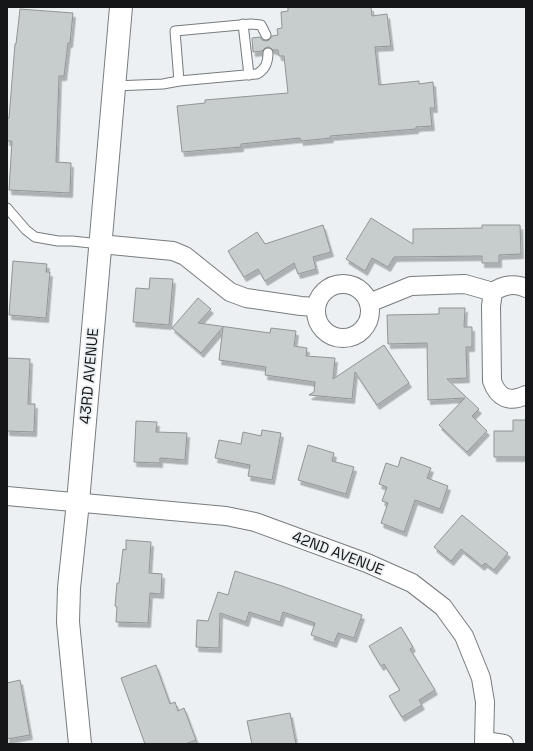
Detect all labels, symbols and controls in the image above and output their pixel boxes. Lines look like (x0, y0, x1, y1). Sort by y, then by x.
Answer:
street label: 43RD AVENUE (75, 327, 102, 425)
street label: 42ND AVENUE (290, 526, 387, 579)

